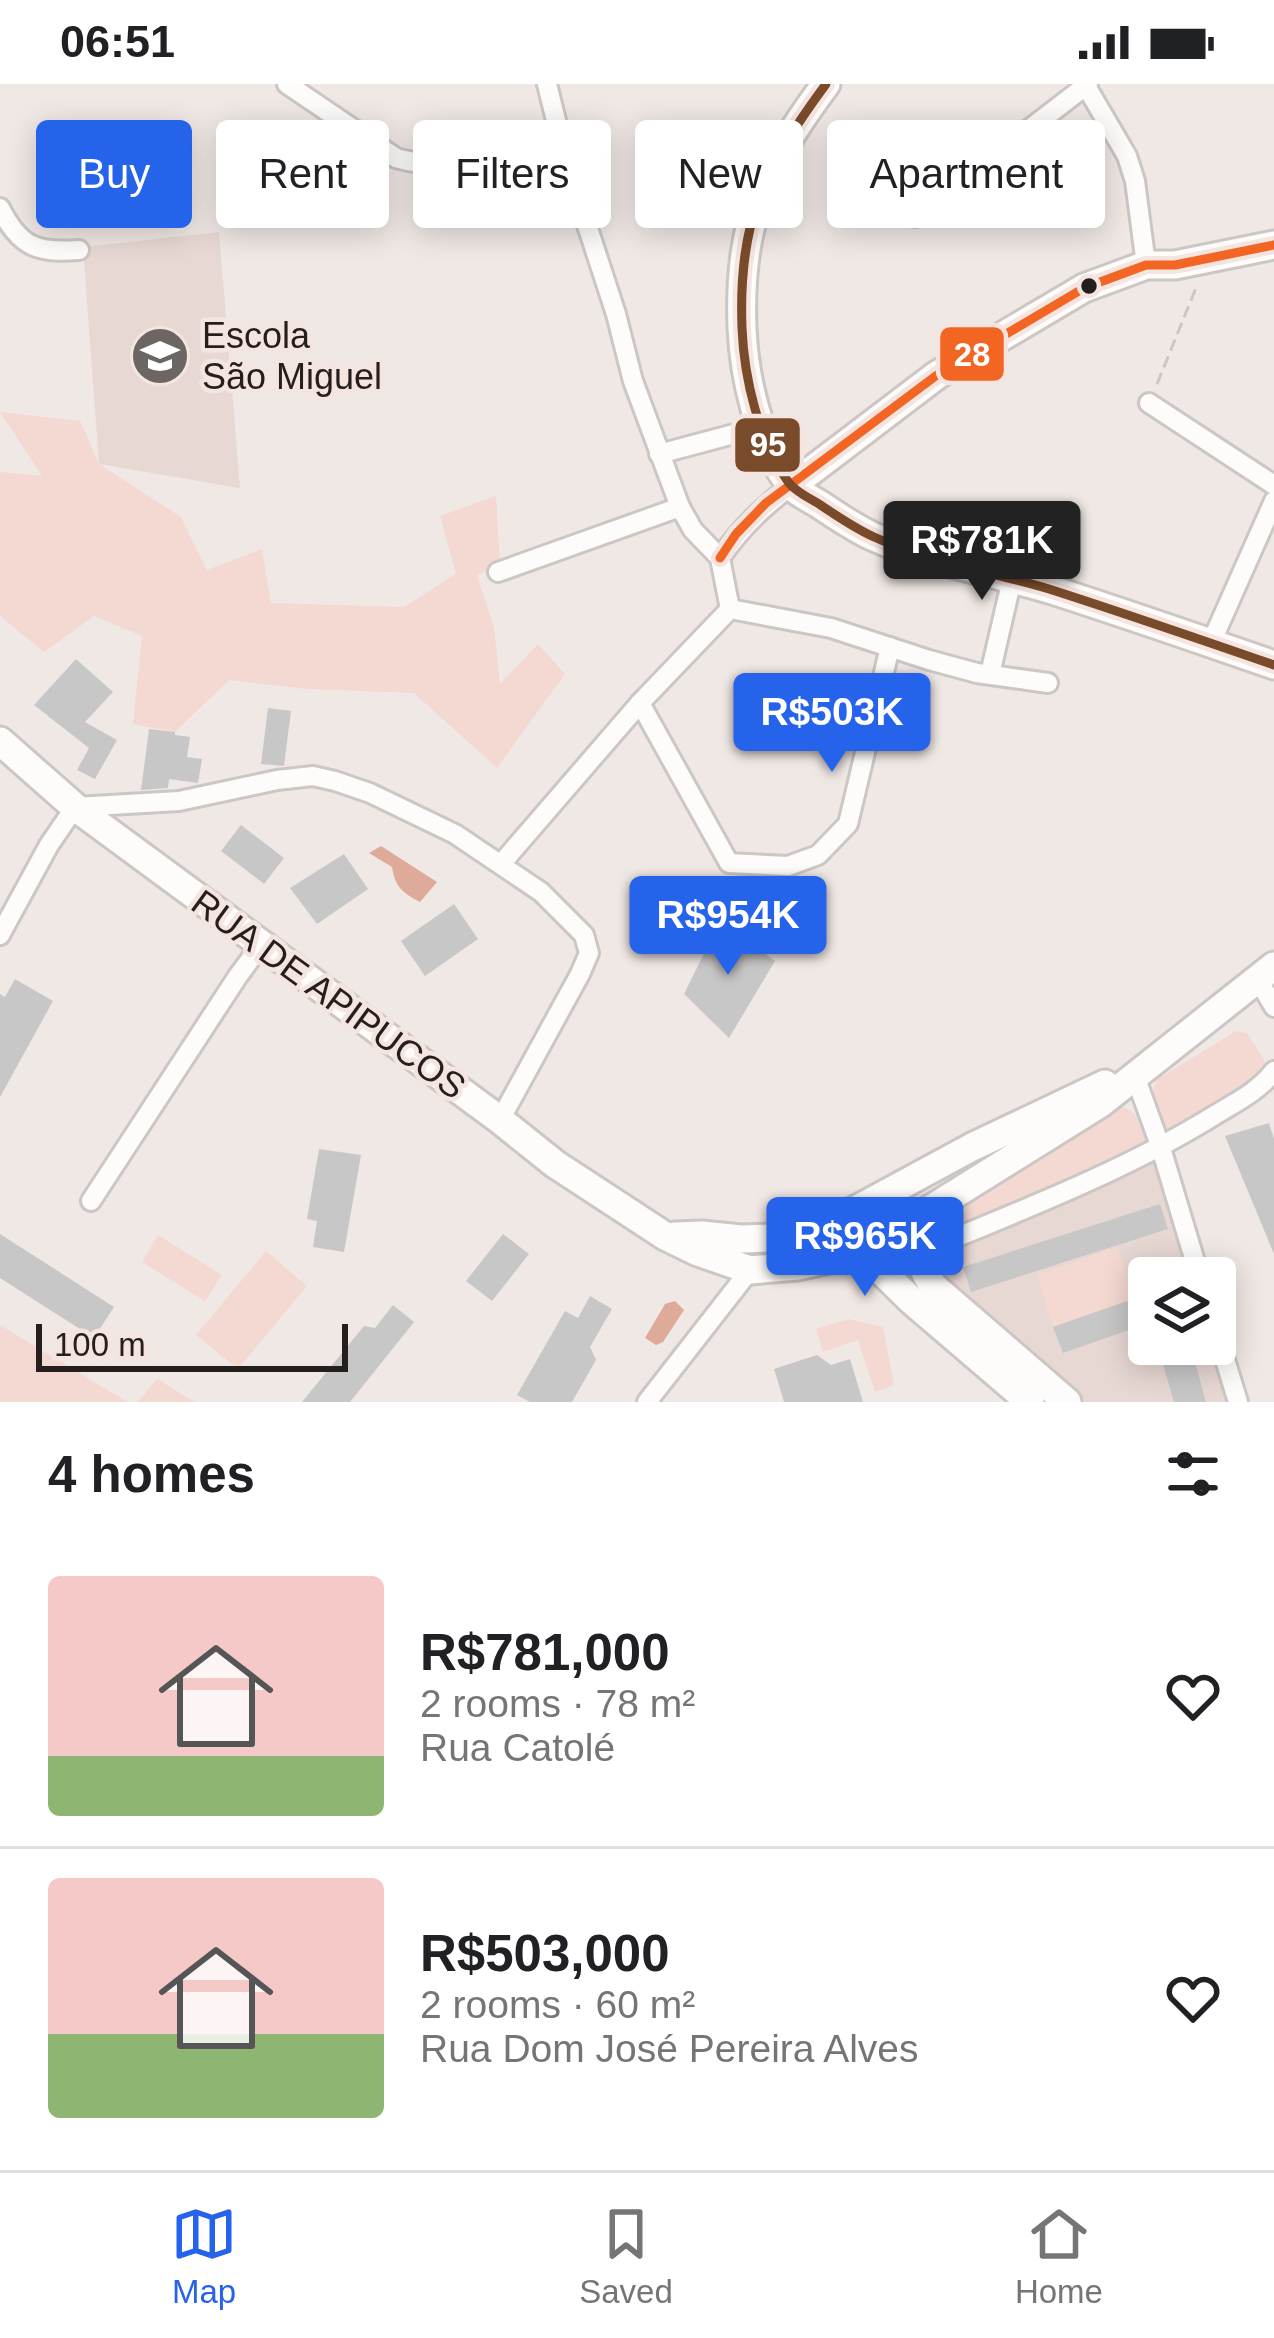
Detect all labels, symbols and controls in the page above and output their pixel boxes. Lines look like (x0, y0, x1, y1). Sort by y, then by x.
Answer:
text: 06:51 (60, 16, 175, 67)
chip: Buy (36, 120, 192, 228)
chip: Rent (216, 120, 389, 228)
chip: Filters (413, 120, 611, 228)
chip: New (635, 120, 803, 228)
chip: Apartment (827, 120, 1105, 228)
unlabelled marker (1078, 275, 1100, 297)
place label: Escola São Miguel (202, 315, 382, 397)
school or university icon: Escola São Miguel (129, 325, 191, 387)
line badge: 28 (938, 325, 1006, 383)
text: 28 (954, 336, 990, 373)
line badge: 95 (733, 416, 802, 474)
text: 95 (750, 426, 786, 463)
pin: R$781K (884, 501, 1080, 603)
text: R$781K (910, 518, 1054, 561)
pin: R$503K (734, 673, 930, 775)
text: R$503K (760, 690, 904, 733)
pin: R$954K (630, 876, 826, 978)
street label: RUA DE APIPUCOS (184, 881, 473, 1107)
text: R$954K (656, 893, 800, 936)
pin: R$965K (767, 1197, 963, 1299)
text: R$965K (793, 1214, 937, 1257)
map controls (1128, 1257, 1236, 1365)
button: layers (1128, 1257, 1236, 1365)
scale bar (36, 1318, 348, 1371)
text: 100 m (54, 1326, 146, 1363)
icon: filters (1160, 1441, 1226, 1507)
text: 4 homes (48, 1446, 255, 1503)
icon: home (144, 1624, 288, 1768)
text: R$781,000 (420, 1624, 670, 1681)
icon: heart (1160, 1663, 1226, 1729)
text: 2 rooms · 78 m² (420, 1682, 695, 1725)
text: Rua Catolé (420, 1726, 615, 1769)
text: R$503,000 (420, 1925, 670, 1982)
icon: home (144, 1926, 288, 2070)
icon: heart (1160, 1965, 1226, 2031)
text: 2 rooms · 60 m² (420, 1983, 695, 2026)
text: Rua Dom José Pereira Alves (420, 2027, 919, 2070)
tab: Map (171, 2201, 237, 2311)
tab: Saved (579, 2201, 673, 2311)
tab: Home (1015, 2201, 1103, 2311)

